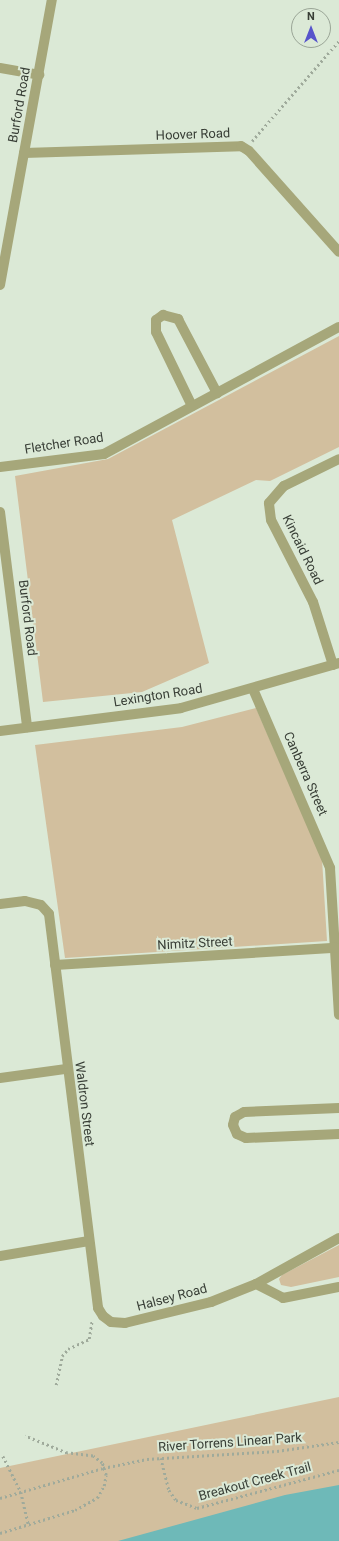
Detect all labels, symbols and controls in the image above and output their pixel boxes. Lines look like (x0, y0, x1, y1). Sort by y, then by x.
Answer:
north arrow (291, 8, 331, 48)
text: N (307, 10, 315, 23)
street label: Burford Road (6, 66, 34, 144)
street label: Hoover Road (155, 126, 231, 144)
street label: Fletcher Road (23, 430, 105, 458)
street label: Kincaid Road (278, 512, 326, 588)
street label: Burford Road (15, 579, 39, 657)
street label: Lexington Road (112, 681, 204, 711)
street label: Canberra Street (280, 730, 330, 818)
street label: Nimitz Street (157, 934, 233, 954)
street label: Waldron Street (71, 1061, 97, 1147)
street label: Halsey Road (135, 1281, 209, 1315)
street label: River Torrens Linear Park (157, 1430, 303, 1456)
street label: Breakout Creek Trail (197, 1459, 313, 1505)

